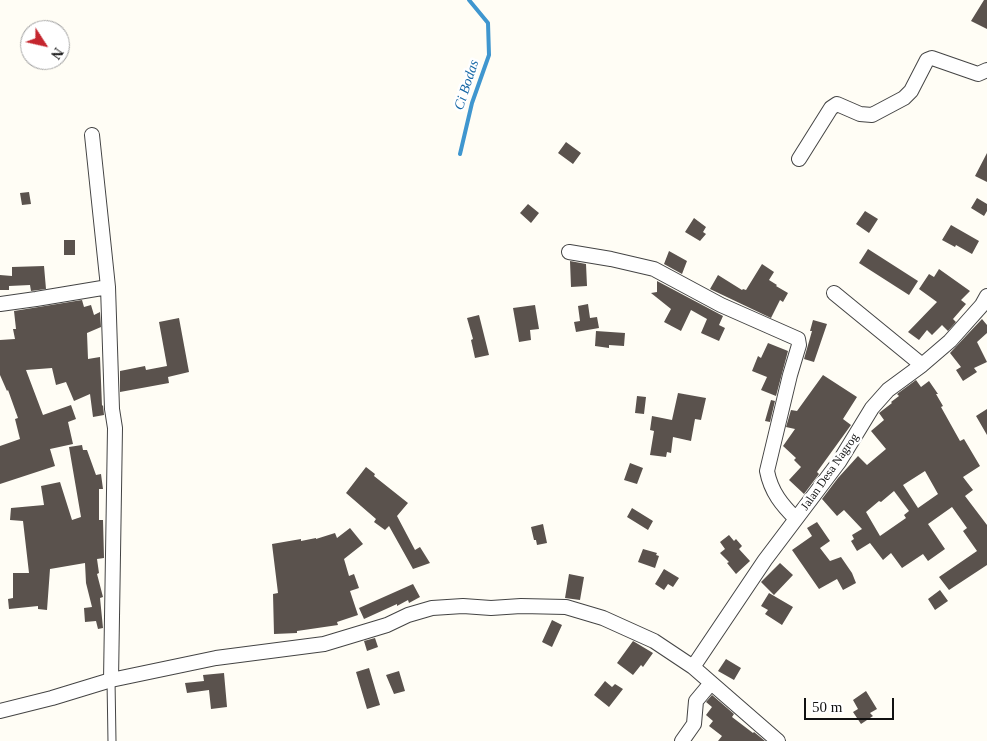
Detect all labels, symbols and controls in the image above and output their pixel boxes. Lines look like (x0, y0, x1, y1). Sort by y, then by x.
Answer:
north arrow (20, 20, 70, 70)
text: N (48, 45, 66, 62)
water label: Ci Bodas (451, 58, 483, 112)
street label: Jalan Desa Nagrog (798, 431, 862, 513)
scale bar (807, 688, 897, 720)
text: 50 m (812, 699, 842, 715)

